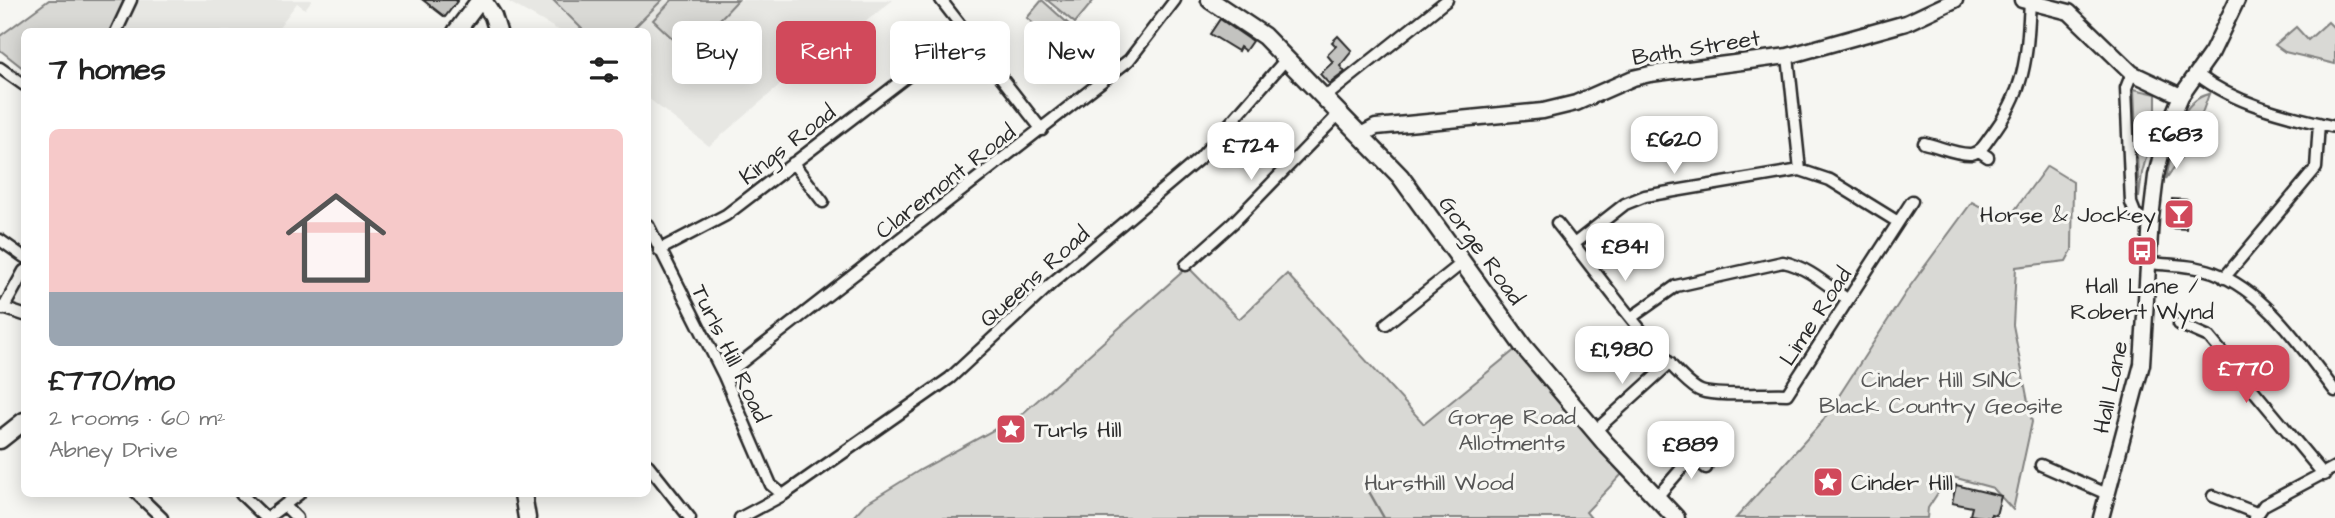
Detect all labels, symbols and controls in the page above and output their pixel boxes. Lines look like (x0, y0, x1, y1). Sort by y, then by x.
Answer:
chip: Buy (672, 21, 762, 84)
chip: Rent (776, 21, 876, 84)
chip: Filters (890, 21, 1010, 84)
chip: New (1024, 21, 1120, 84)
street label: Bath Street (1630, 22, 1763, 74)
text: 7 homes (49, 49, 166, 91)
icon: filters (585, 51, 623, 89)
street label: Kings Road (733, 97, 843, 193)
pin: £683 (2135, 111, 2217, 171)
pin: £620 (1633, 116, 1715, 176)
street label: Claremont Road (869, 117, 1023, 247)
text: £683 (2149, 118, 2203, 150)
pin: £724 (1210, 122, 1292, 182)
text: £620 (1647, 123, 1701, 155)
text: £724 (1223, 129, 1279, 161)
icon: home (273, 175, 399, 301)
street label: Gorge Road (1430, 189, 1532, 312)
bar icon: Horse & Jockey (2162, 197, 2196, 231)
place label: Horse & Jockey (1980, 199, 2156, 232)
street label: Queens Road (973, 219, 1097, 335)
pin: £841 (1584, 224, 1666, 283)
text: £841 (1602, 230, 1648, 262)
bus stop icon: Hall Lane / Robert Wynd (2125, 234, 2159, 268)
street label: Lime Road (1772, 261, 1860, 372)
place label: Hall Lane / Robert Wynd (2070, 270, 2214, 329)
street label: Turls Hill Road (683, 279, 777, 428)
pin: £1,980 (1565, 326, 1679, 386)
text: £1,980 (1591, 333, 1653, 365)
street label: Hall Lane (2086, 338, 2136, 436)
pin: £770 (2205, 346, 2287, 405)
text: £770 (2218, 352, 2274, 384)
text: £770/mo (49, 360, 175, 402)
park label: Cinder Hill SINC Black Country Geosite (1819, 364, 2063, 423)
park label: Gorge Road Allotments (1448, 401, 1576, 459)
text: 2 rooms · 60 m² (49, 402, 226, 434)
place icon: Turls Hill (994, 412, 1028, 446)
place label: Turls Hill (1034, 414, 1122, 446)
pin: £889 (1650, 421, 1732, 481)
text: £889 (1663, 428, 1719, 460)
text: Abney Drive (49, 434, 178, 466)
place icon: Cinder Hill (1811, 465, 1845, 499)
park label: Hursthill Wood (1364, 467, 1514, 499)
place label: Cinder Hill (1851, 467, 1953, 499)

